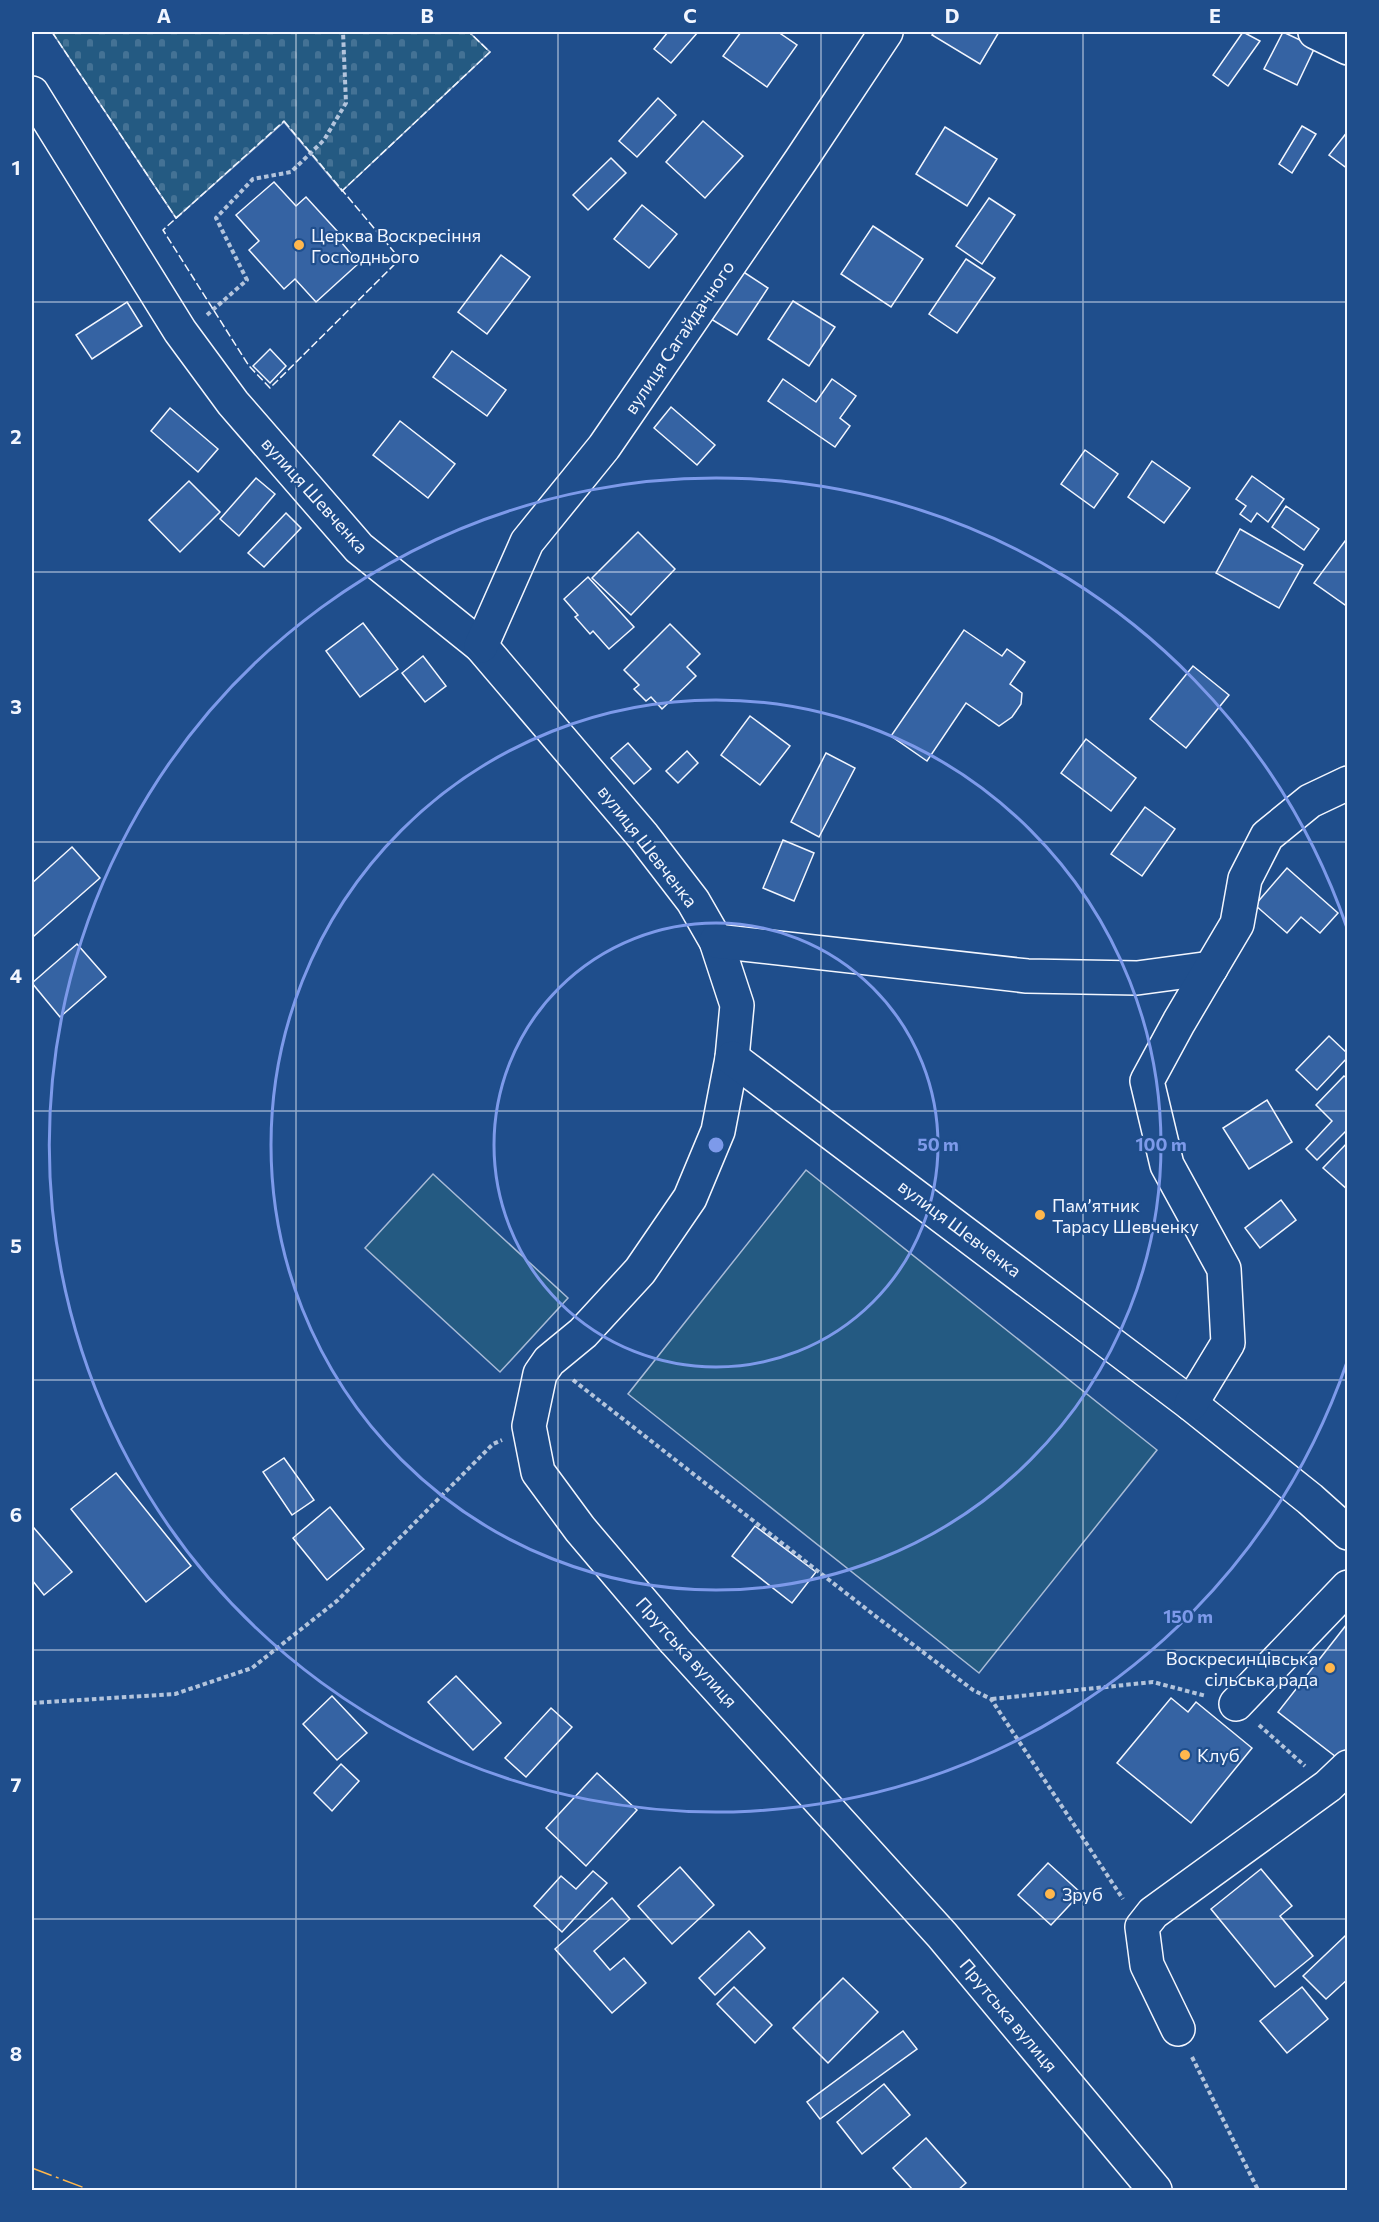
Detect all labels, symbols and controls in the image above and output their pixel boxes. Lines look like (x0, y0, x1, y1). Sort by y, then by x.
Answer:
text: A (157, 3, 171, 27)
text: B (420, 3, 434, 27)
text: C (683, 3, 697, 27)
text: D (945, 3, 959, 27)
text: E (1209, 3, 1221, 27)
text: 1 (11, 155, 21, 179)
place label: Церква Воскресіння Господнього (311, 224, 481, 267)
marker: Церква Воскресіння Господнього (292, 238, 306, 252)
street label: вулиця Сагайдачного (619, 256, 739, 418)
text: 2 (10, 424, 22, 448)
street label: вулиця Шевченка (257, 432, 373, 558)
text: 3 (10, 694, 22, 718)
street label: вулиця Шевченка (594, 781, 702, 911)
text: 4 (10, 963, 22, 987)
text: 50 m (917, 1133, 959, 1155)
text: 100 m (1135, 1133, 1187, 1155)
centre of rings (706, 1135, 726, 1155)
street label: вулиця Шевченка (894, 1175, 1026, 1281)
place label: Пам’ятник Тарасу Шевченку (1052, 1194, 1199, 1237)
marker: Пам’ятник Тарасу Шевченку (1033, 1208, 1047, 1222)
text: 5 (10, 1233, 22, 1257)
text: 6 (10, 1502, 22, 1526)
street label: Прутська вулиця (632, 1592, 742, 1712)
text: 150 m (1163, 1605, 1213, 1627)
place label: Воскресинцівська сільська рада (1166, 1647, 1318, 1690)
marker: Воскресинцівська сільська рада (1323, 1661, 1337, 1675)
place label: Клуб (1197, 1744, 1240, 1766)
marker: Клуб (1178, 1748, 1192, 1762)
text: 7 (11, 1772, 22, 1796)
place label: Зруб (1062, 1883, 1103, 1905)
marker: Зруб (1043, 1887, 1057, 1901)
street label: Прутська вулиця (955, 1954, 1063, 2076)
text: 8 (10, 2041, 22, 2065)

